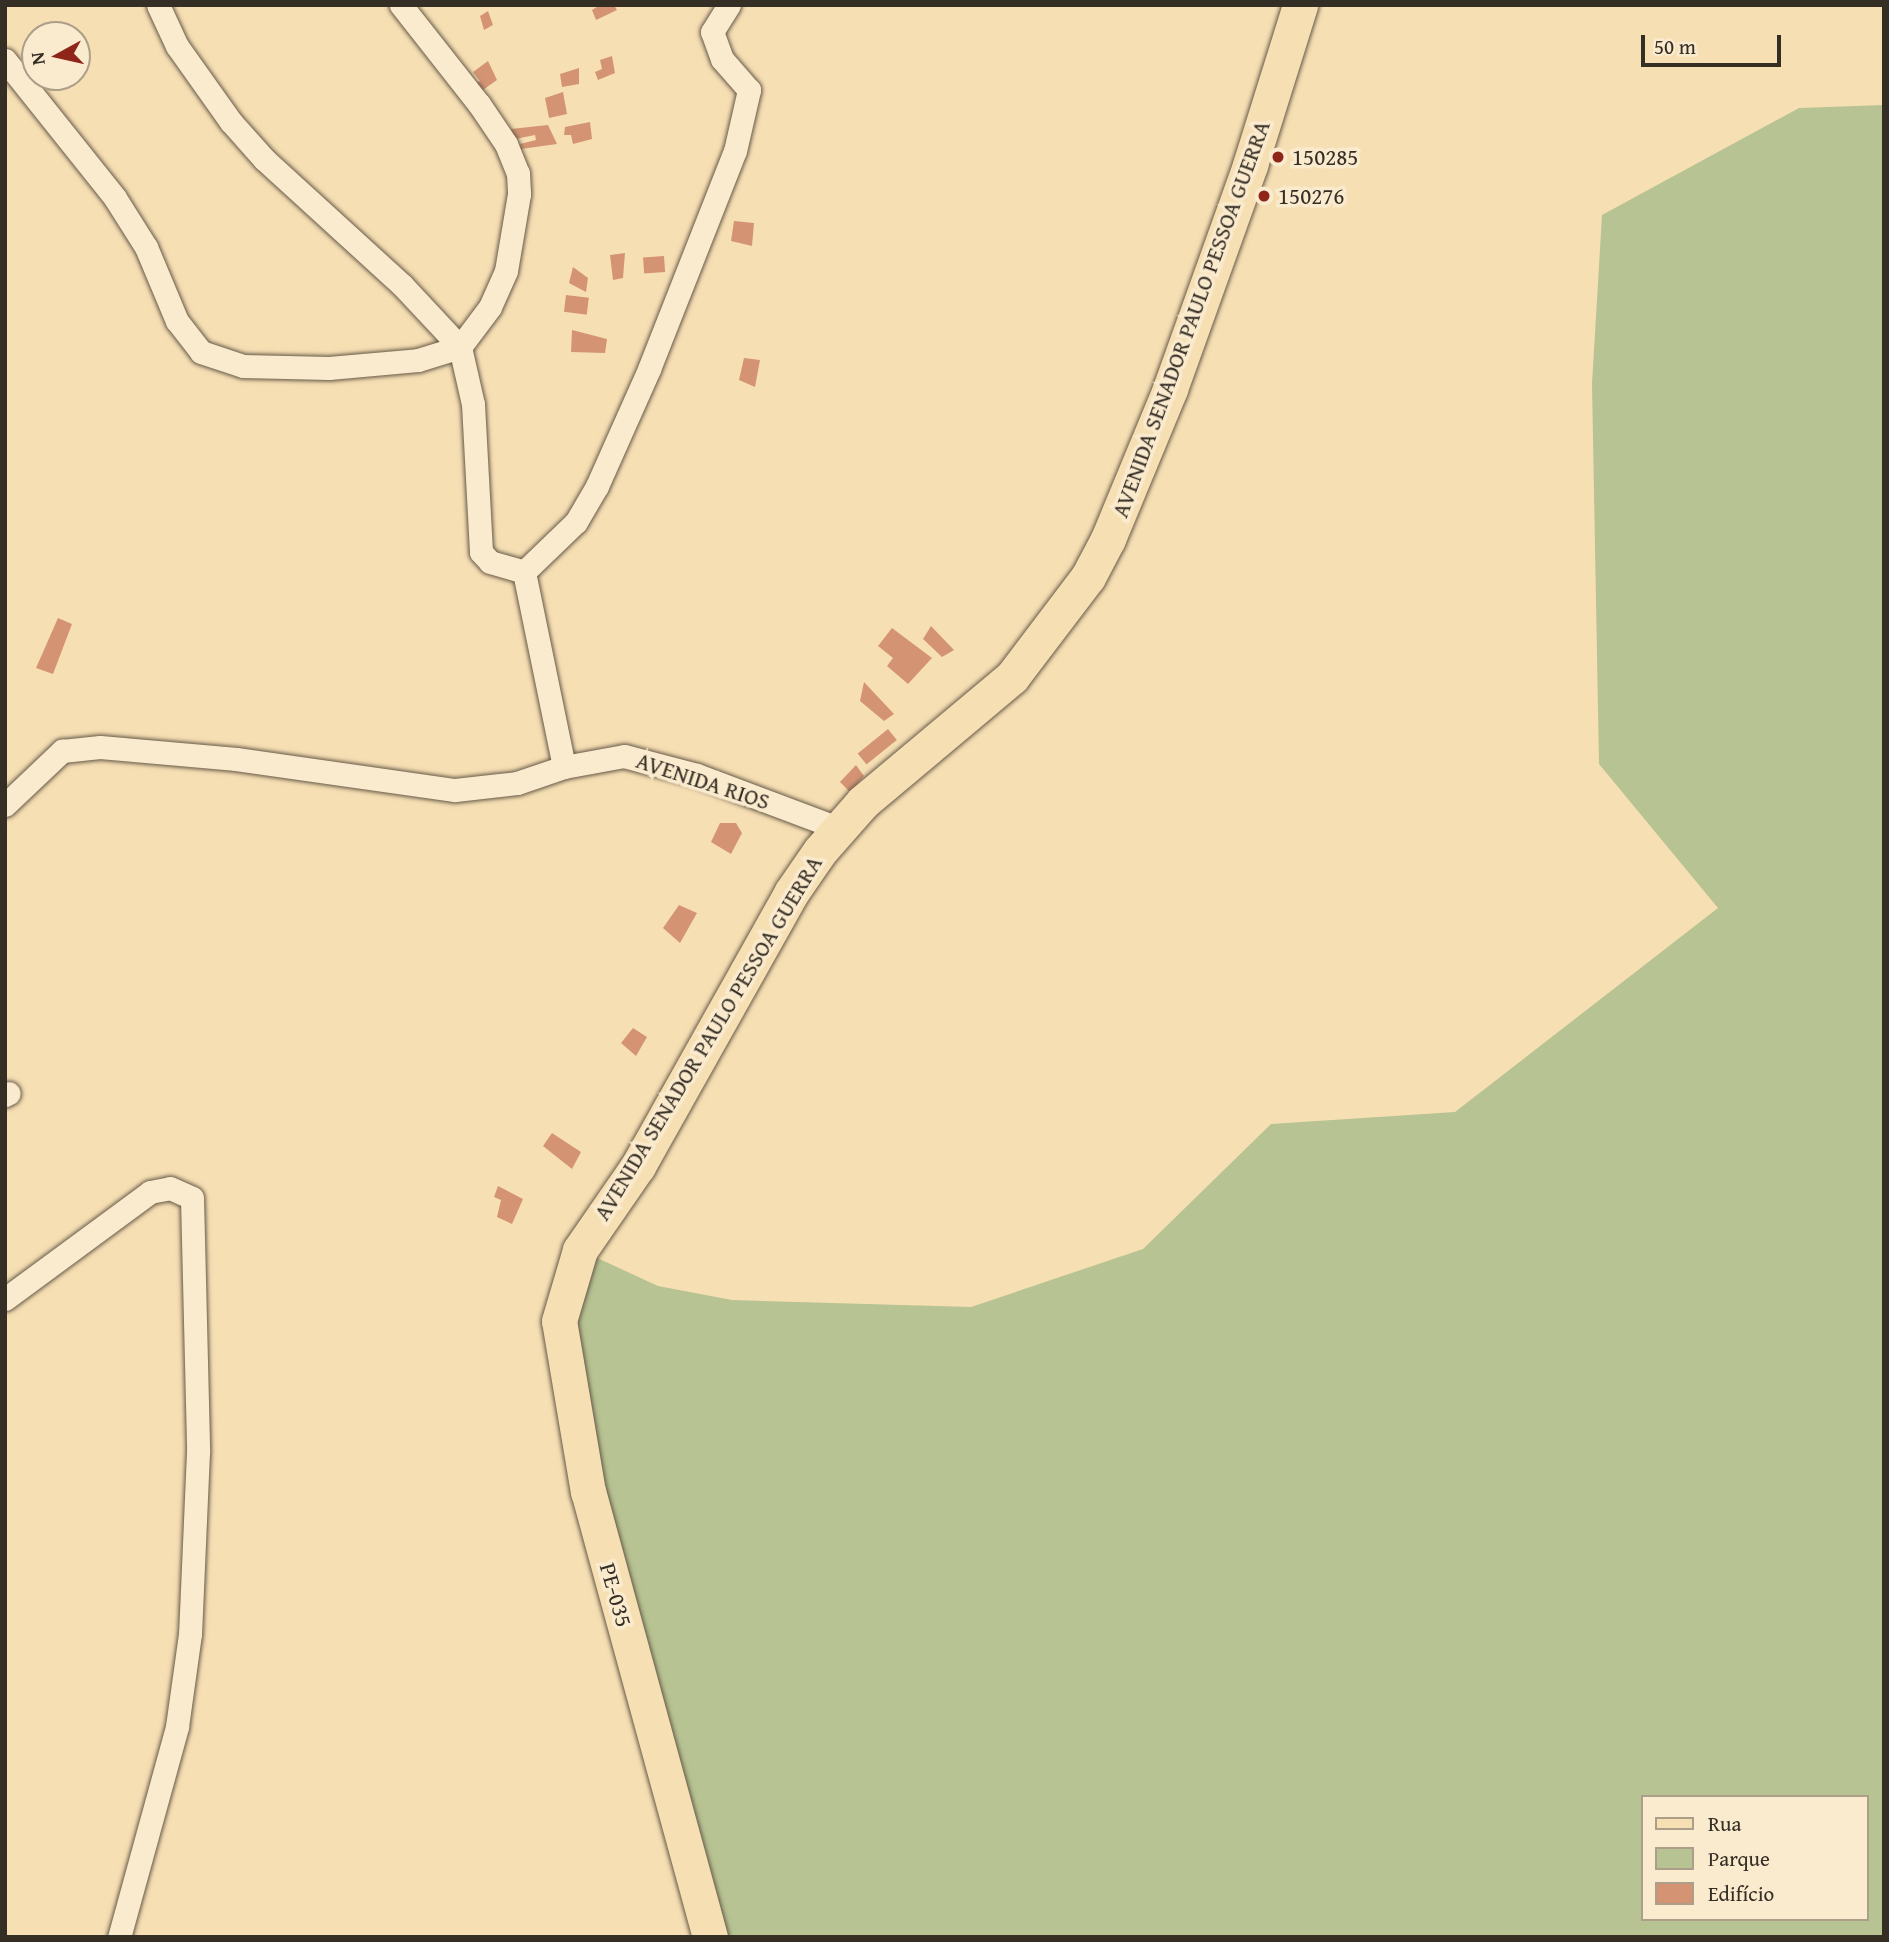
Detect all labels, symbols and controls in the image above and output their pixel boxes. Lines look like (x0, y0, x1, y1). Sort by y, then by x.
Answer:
north arrow (21, 21, 91, 91)
scale bar (1644, 21, 1784, 65)
text: 50 m (1654, 31, 1696, 62)
text: N (22, 50, 52, 67)
street label: AVENIDA SENADOR PAULO PESSOA GUERRA (1106, 117, 1276, 521)
place label: 150285 (1292, 143, 1358, 171)
marker: 150285 (1270, 149, 1286, 165)
place label: 150276 (1278, 182, 1344, 210)
marker: 150276 (1256, 188, 1272, 204)
street label: AVENIDA RIOS (633, 746, 773, 816)
street label: AVENIDA SENADOR PAULO PESSOA GUERRA (588, 851, 828, 1225)
street label: PE-035 (594, 1560, 638, 1630)
legend (1640, 1795, 1868, 1921)
text: Rua (1708, 1808, 1741, 1839)
text: Parque (1708, 1843, 1770, 1874)
text: Edifício (1708, 1878, 1774, 1909)

